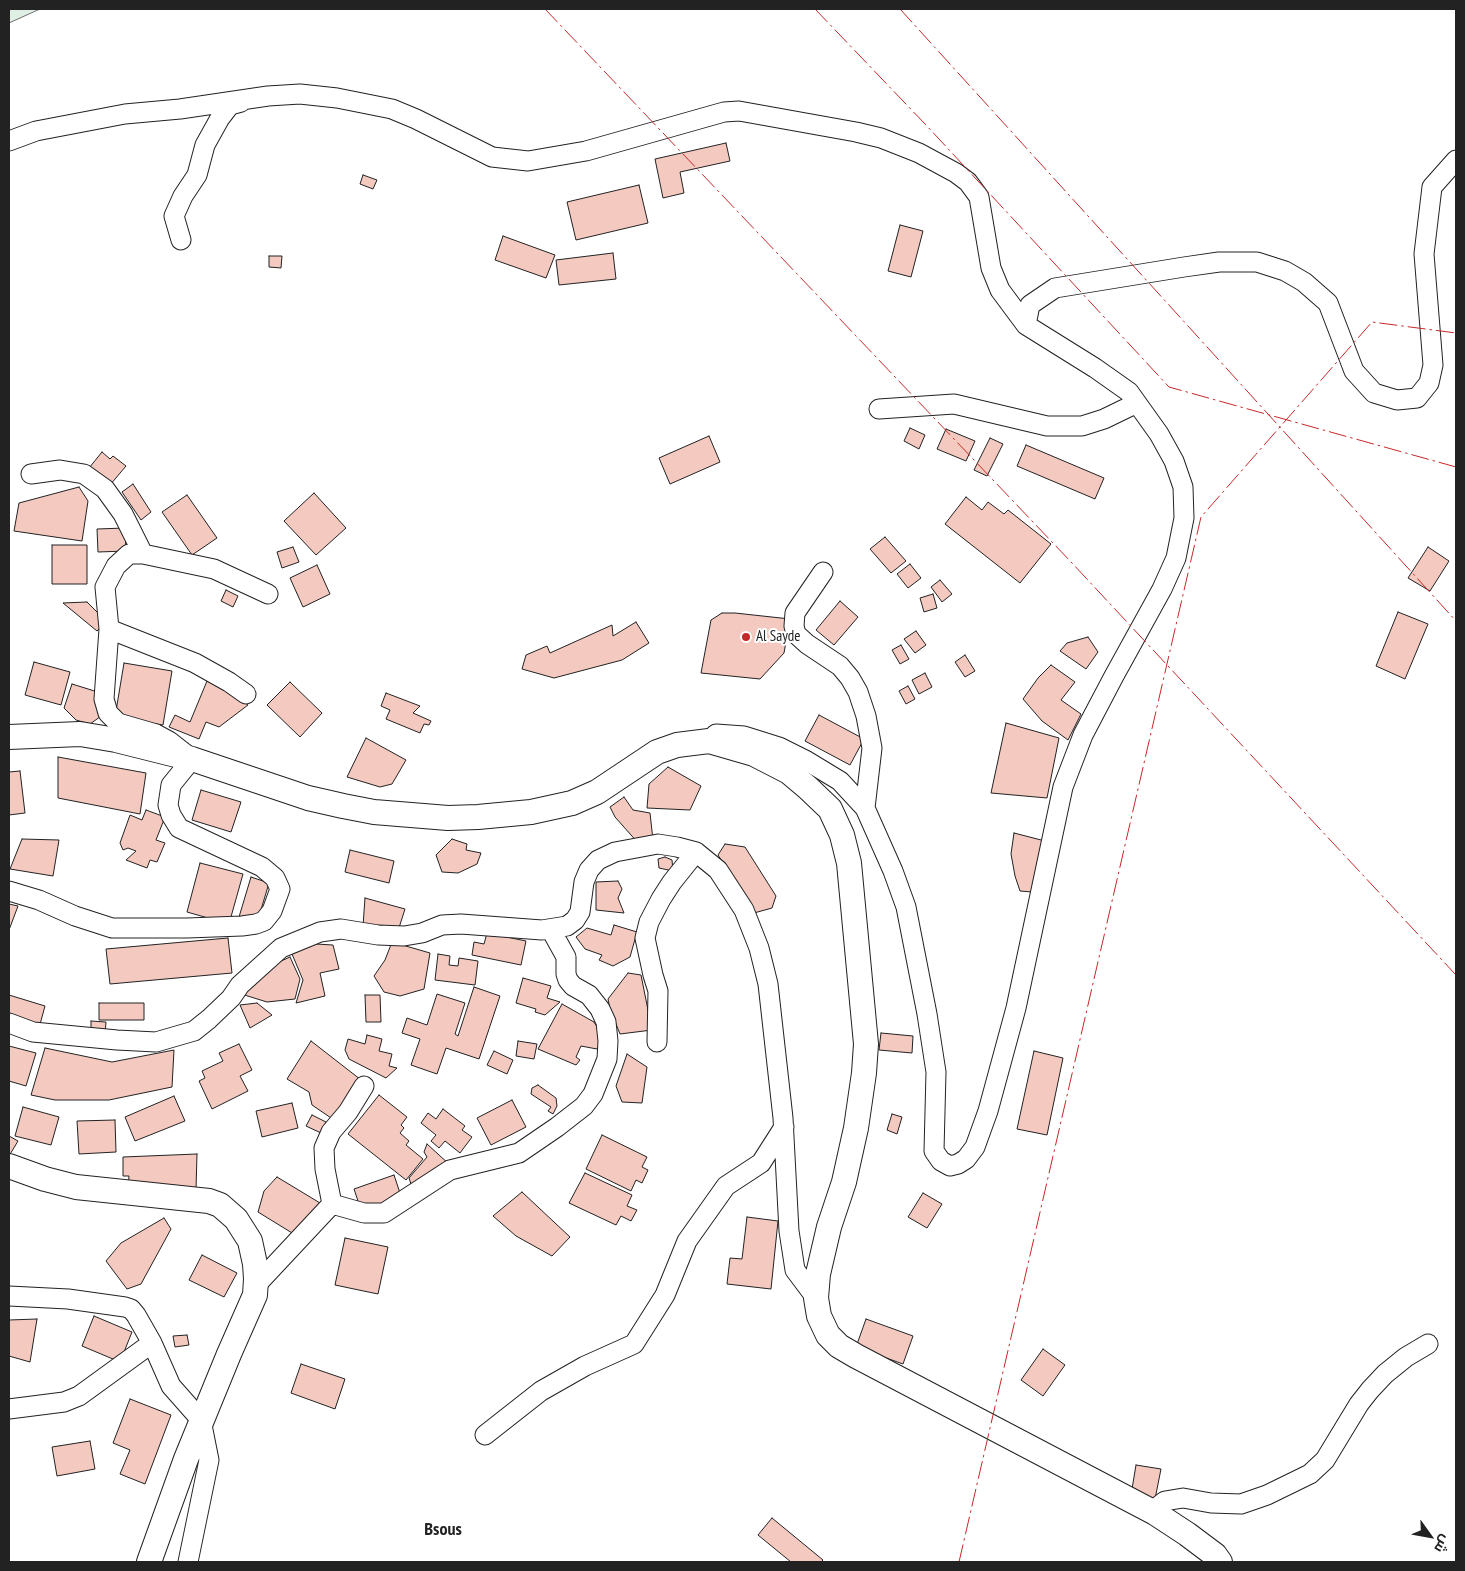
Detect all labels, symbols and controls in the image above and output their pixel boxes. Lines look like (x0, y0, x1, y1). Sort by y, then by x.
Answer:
place label: Al Sayde (756, 628, 801, 646)
marker: Al Sayde (740, 631, 752, 643)
north arrow (1405, 1511, 1455, 1561)
district label: Bsous (424, 1519, 462, 1541)
text: ش (1430, 1532, 1455, 1556)

